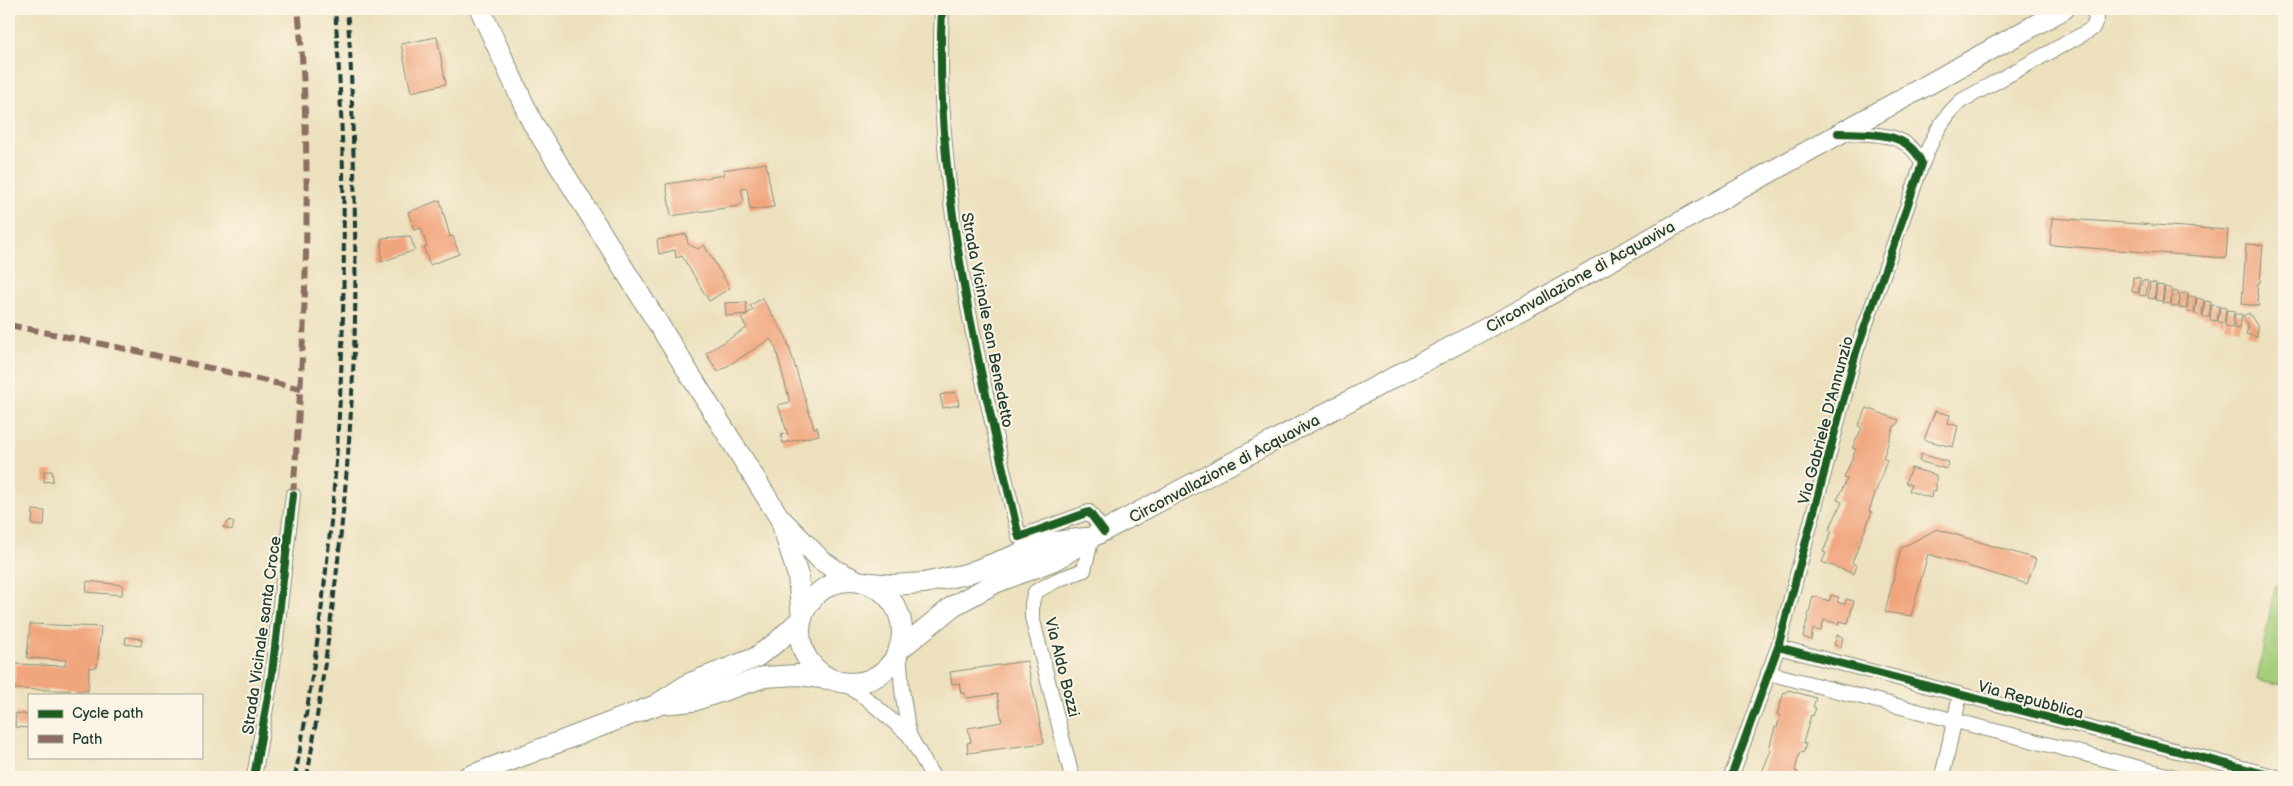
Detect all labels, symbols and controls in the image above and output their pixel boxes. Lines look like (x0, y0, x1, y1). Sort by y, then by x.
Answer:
street label: Strada Vicinale san Benedetto (956, 211, 1017, 429)
street label: Circonvallazione di Acquaviva (1483, 217, 1679, 337)
street label: Via Gabriele D'Annunzio (1795, 334, 1858, 507)
street label: Circonvallazione di Acquaviva (1126, 411, 1323, 528)
street label: Strada Vicinale santa Croce (239, 534, 286, 736)
street label: Via Aldo Bozzi (1040, 616, 1083, 719)
street label: Via Repubblica (1976, 677, 2086, 724)
legend (28, 694, 202, 758)
text: Cycle path (72, 704, 143, 723)
text: Path (72, 730, 102, 749)

